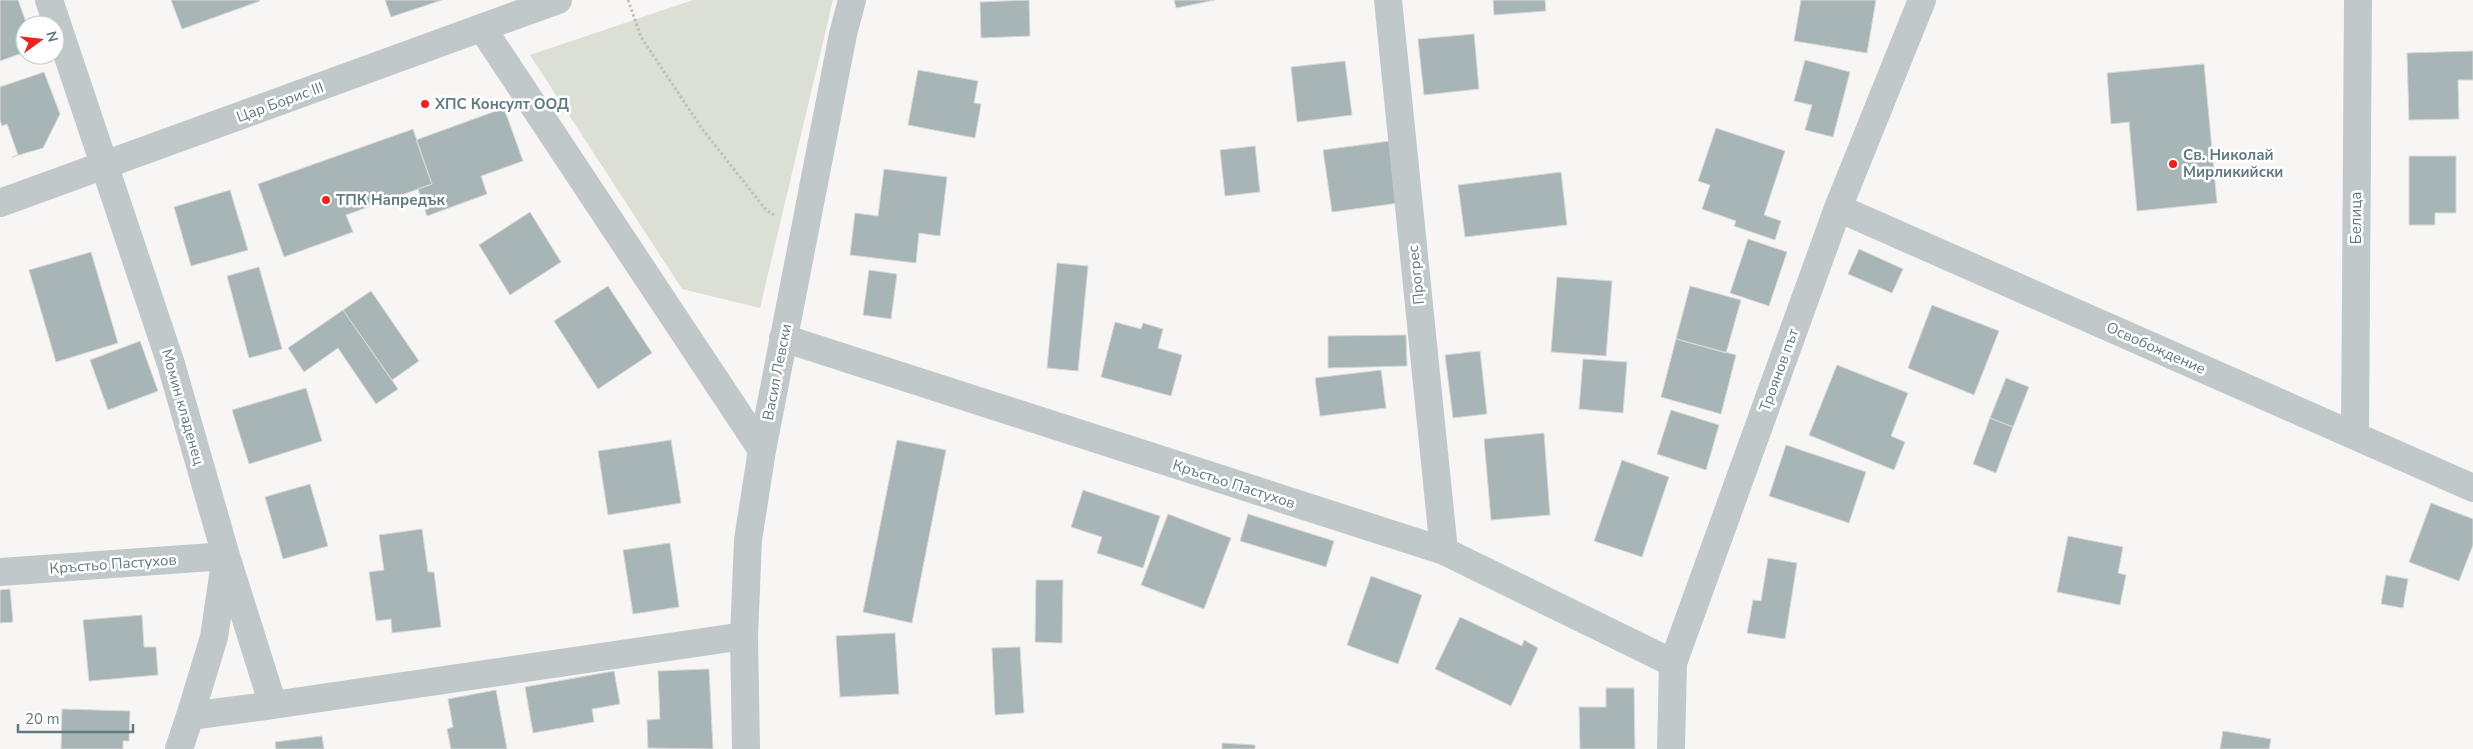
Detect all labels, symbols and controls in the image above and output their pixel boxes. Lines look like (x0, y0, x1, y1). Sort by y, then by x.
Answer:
north arrow (15, 15, 65, 65)
text: N (42, 29, 63, 44)
street label: Цар Борис III (234, 77, 326, 127)
place label: ХПС Консулт ООД (434, 94, 569, 114)
marker: ХПС Консулт ООД (419, 98, 431, 110)
place label: Св. Николай Мирликийски (2183, 145, 2283, 182)
marker: Св. Николай Мирликийски (2167, 158, 2179, 170)
place label: ТПК Напредък (336, 190, 445, 210)
street label: Белица (2346, 192, 2366, 244)
marker: ТПК Напредък (320, 194, 332, 206)
street label: Прогрес (1403, 244, 1429, 306)
street label: Освобождение (2103, 317, 2209, 379)
street label: Васил Левски (758, 322, 796, 422)
street label: Троянов път (1755, 325, 1803, 414)
street label: Момин кладенец (157, 347, 209, 468)
street label: Кръстьо Пастухов (1170, 455, 1298, 513)
street label: Кръстьо Пастухов (49, 550, 177, 578)
scale bar (18, 702, 132, 734)
text: 20 m (25, 709, 60, 729)

